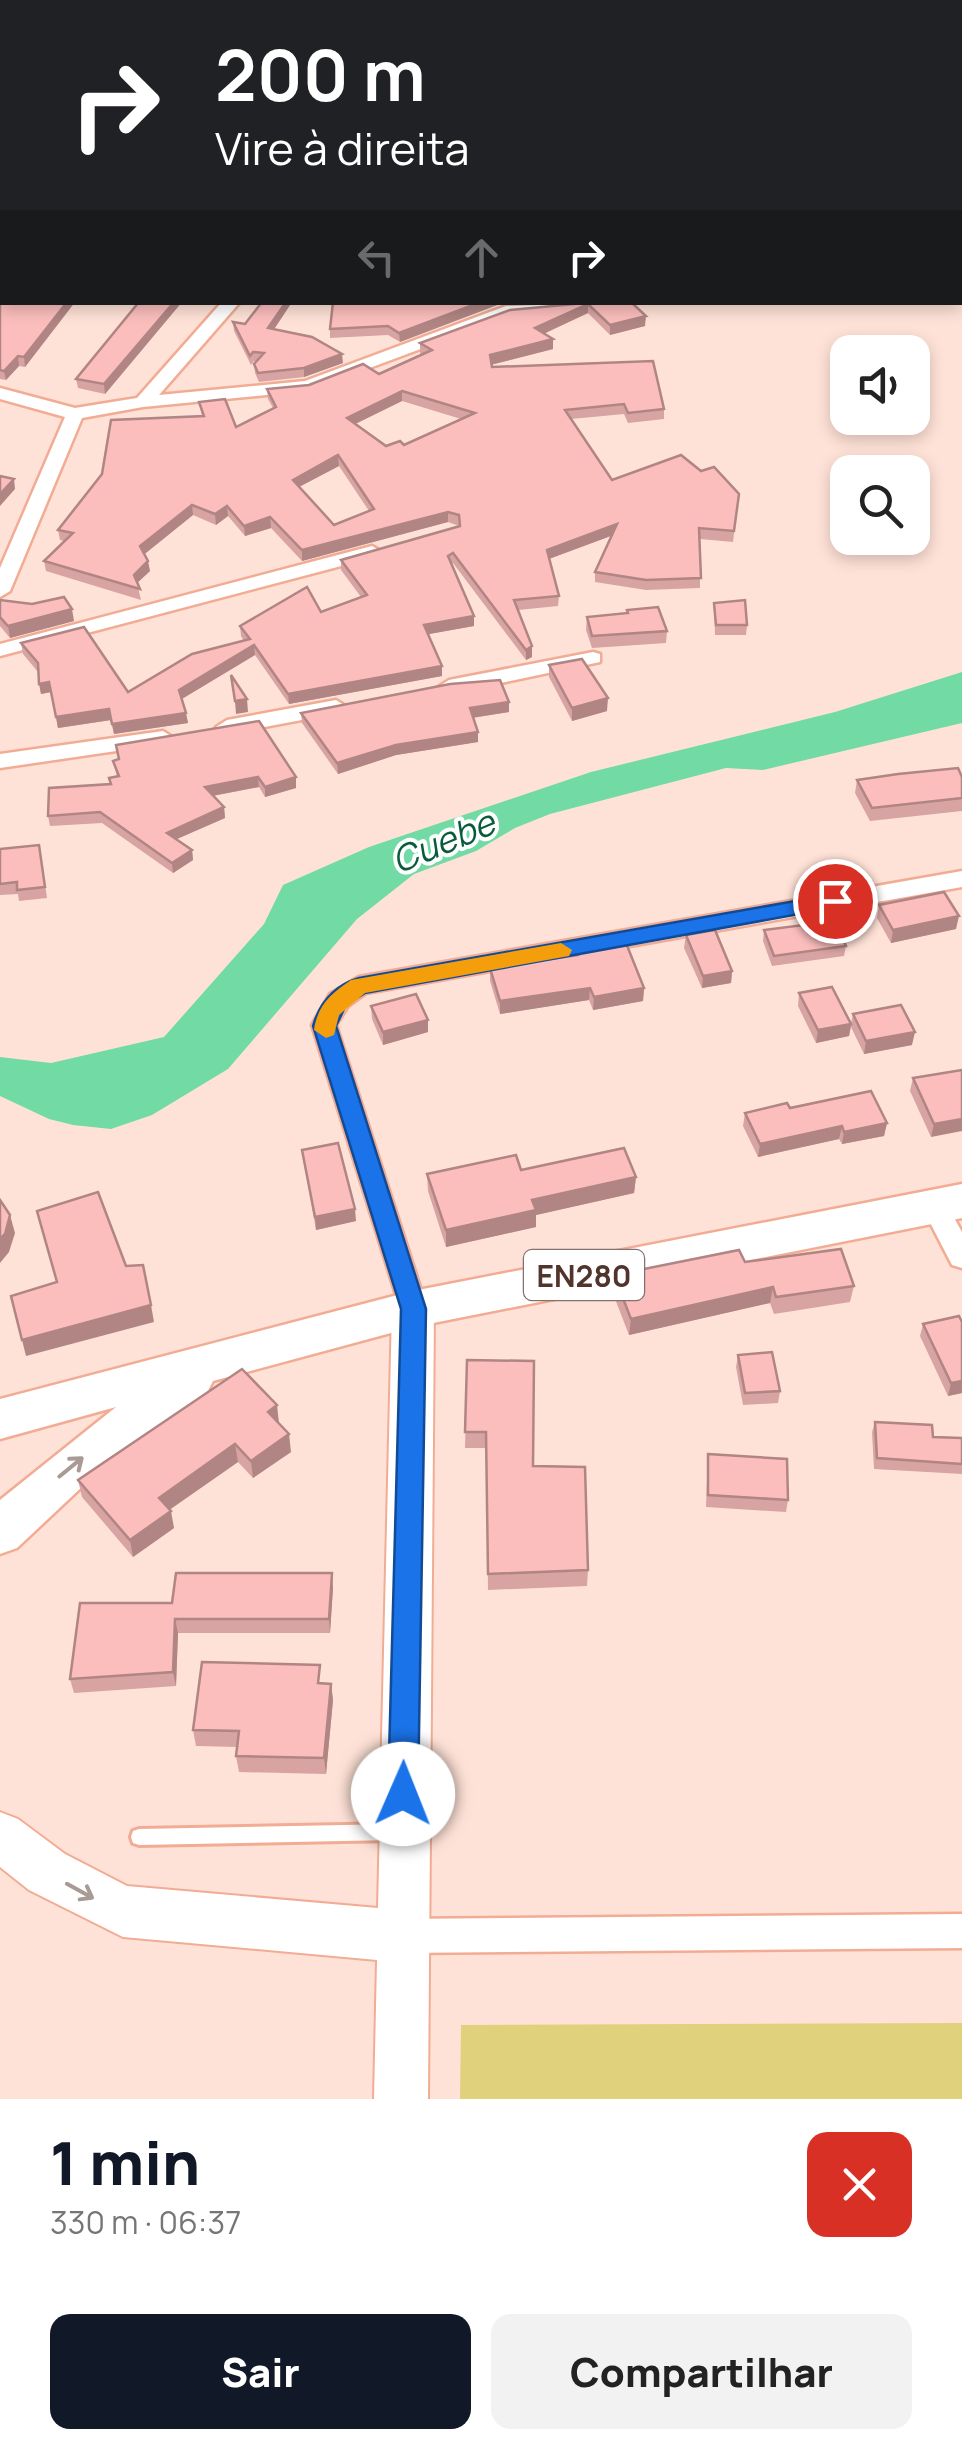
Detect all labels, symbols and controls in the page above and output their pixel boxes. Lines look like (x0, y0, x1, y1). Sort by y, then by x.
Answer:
text: 200 m (215, 26, 426, 122)
icon: right (50, 40, 180, 170)
text: Vire à direita (215, 117, 470, 179)
icon: left (349, 230, 404, 285)
icon: ahead (454, 230, 509, 285)
icon: right (559, 230, 614, 285)
map controls (830, 335, 930, 555)
button: sound (830, 335, 930, 435)
button: search (830, 455, 930, 555)
water label: Cuebe (384, 797, 504, 884)
pin (793, 859, 878, 944)
icon: arrive (808, 874, 863, 929)
road number: EN280 (524, 1250, 644, 1300)
one-way arrow (58, 1456, 84, 1478)
position arrow (351, 1742, 455, 1846)
one-way arrow (65, 1882, 95, 1902)
text: 1 min (50, 2121, 200, 2203)
button: close (807, 2132, 912, 2237)
text: 330 m · 06:37 (50, 2200, 241, 2244)
button: Sair (50, 2314, 471, 2429)
button: Compartilhar (491, 2314, 912, 2429)

